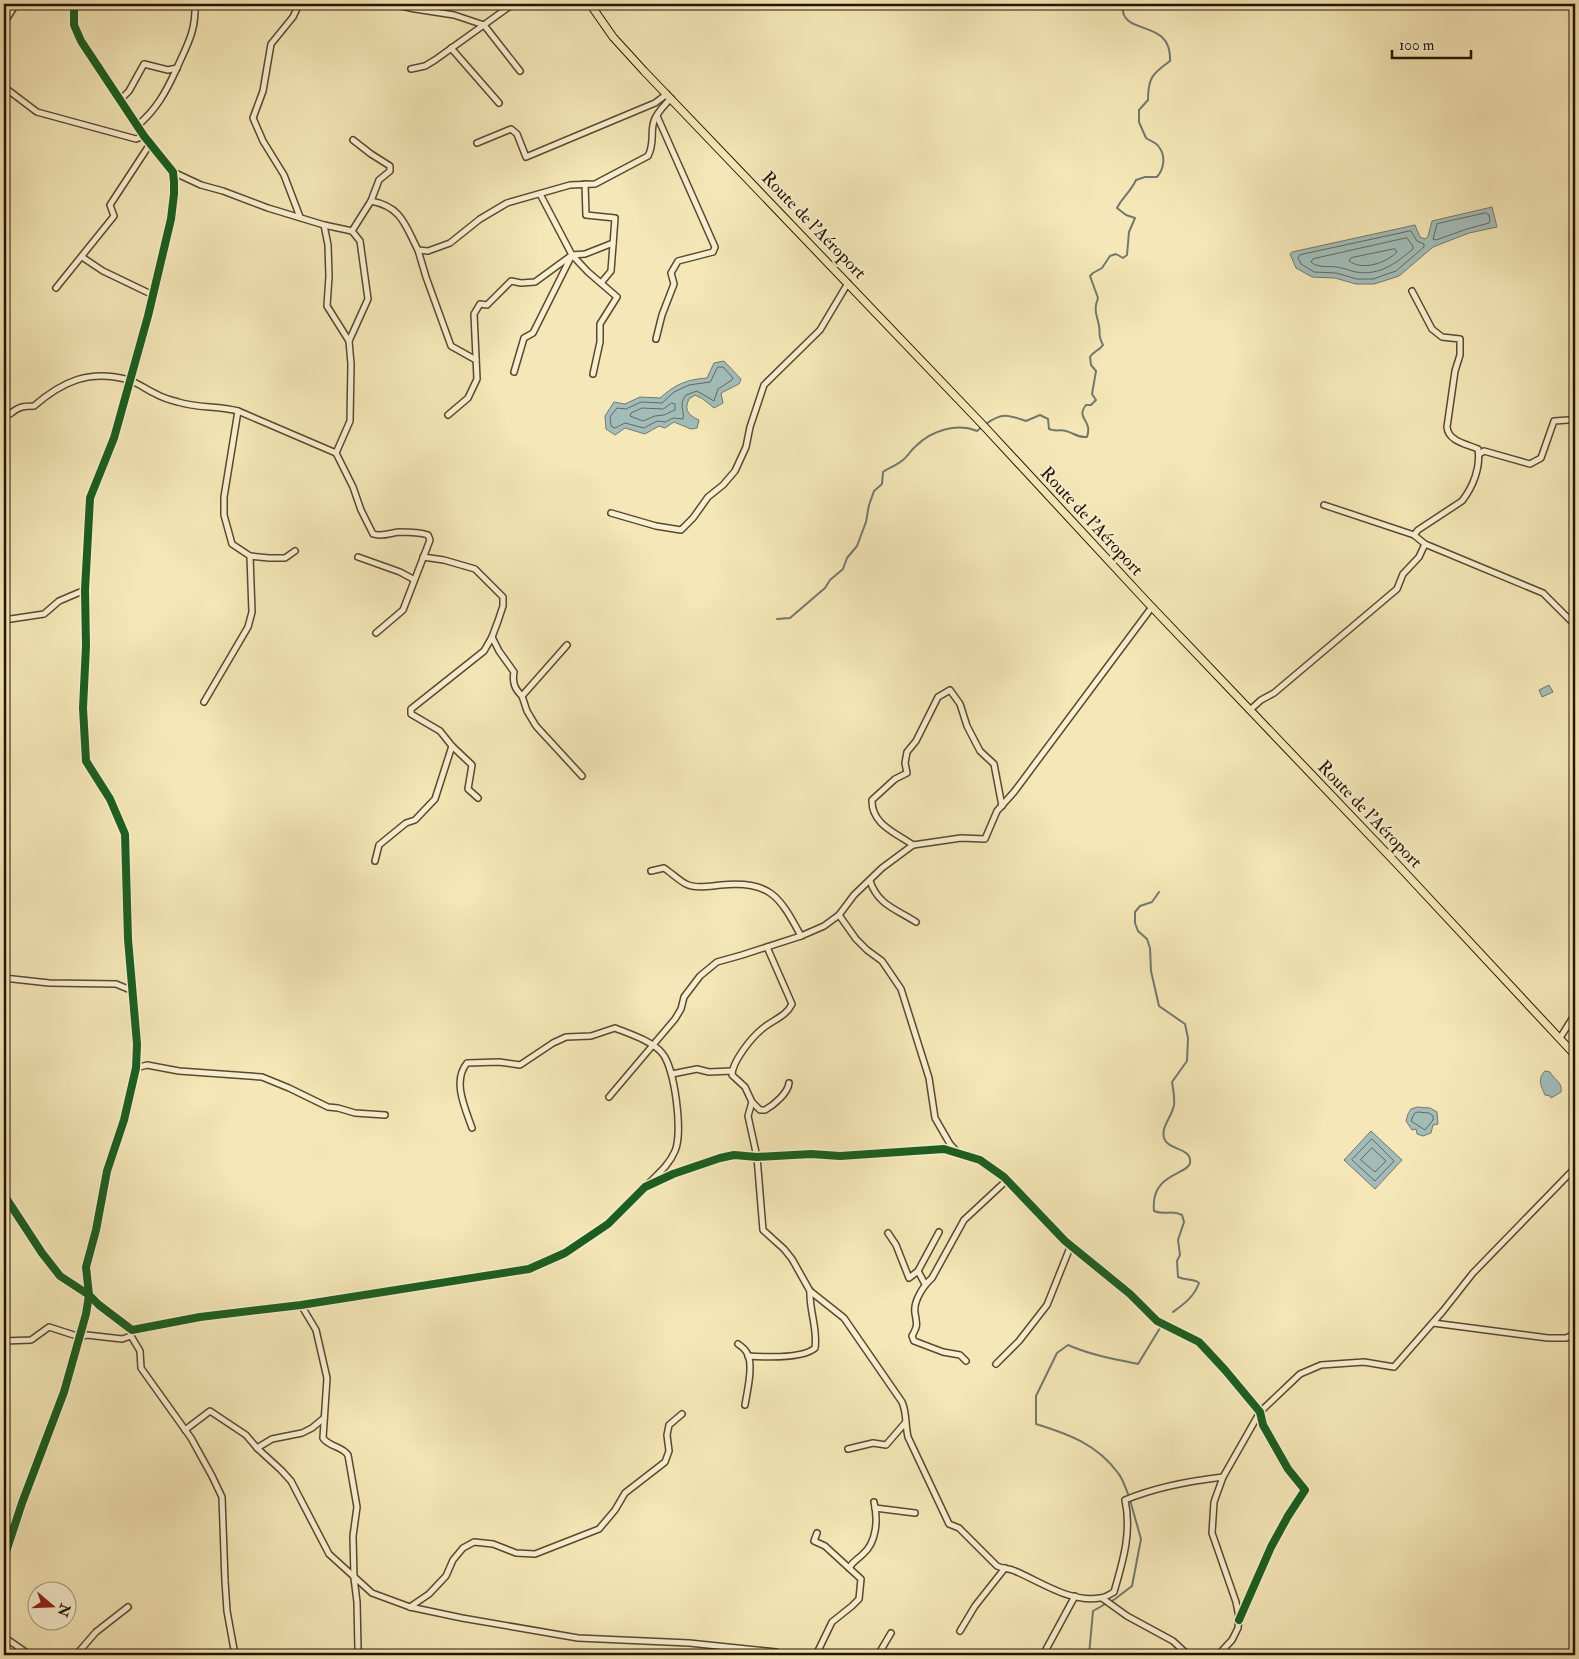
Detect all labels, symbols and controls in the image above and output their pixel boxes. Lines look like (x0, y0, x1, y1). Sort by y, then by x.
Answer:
scale bar (1392, 28, 1470, 60)
text: 100 m (1399, 36, 1435, 55)
street label: Route de l'Aéroport (756, 167, 871, 284)
street label: Route de l'Aéroport (1035, 462, 1148, 581)
street label: Route de l'Aéroport (1312, 756, 1427, 873)
north arrow (28, 1582, 78, 1632)
text: N (54, 1600, 74, 1619)

